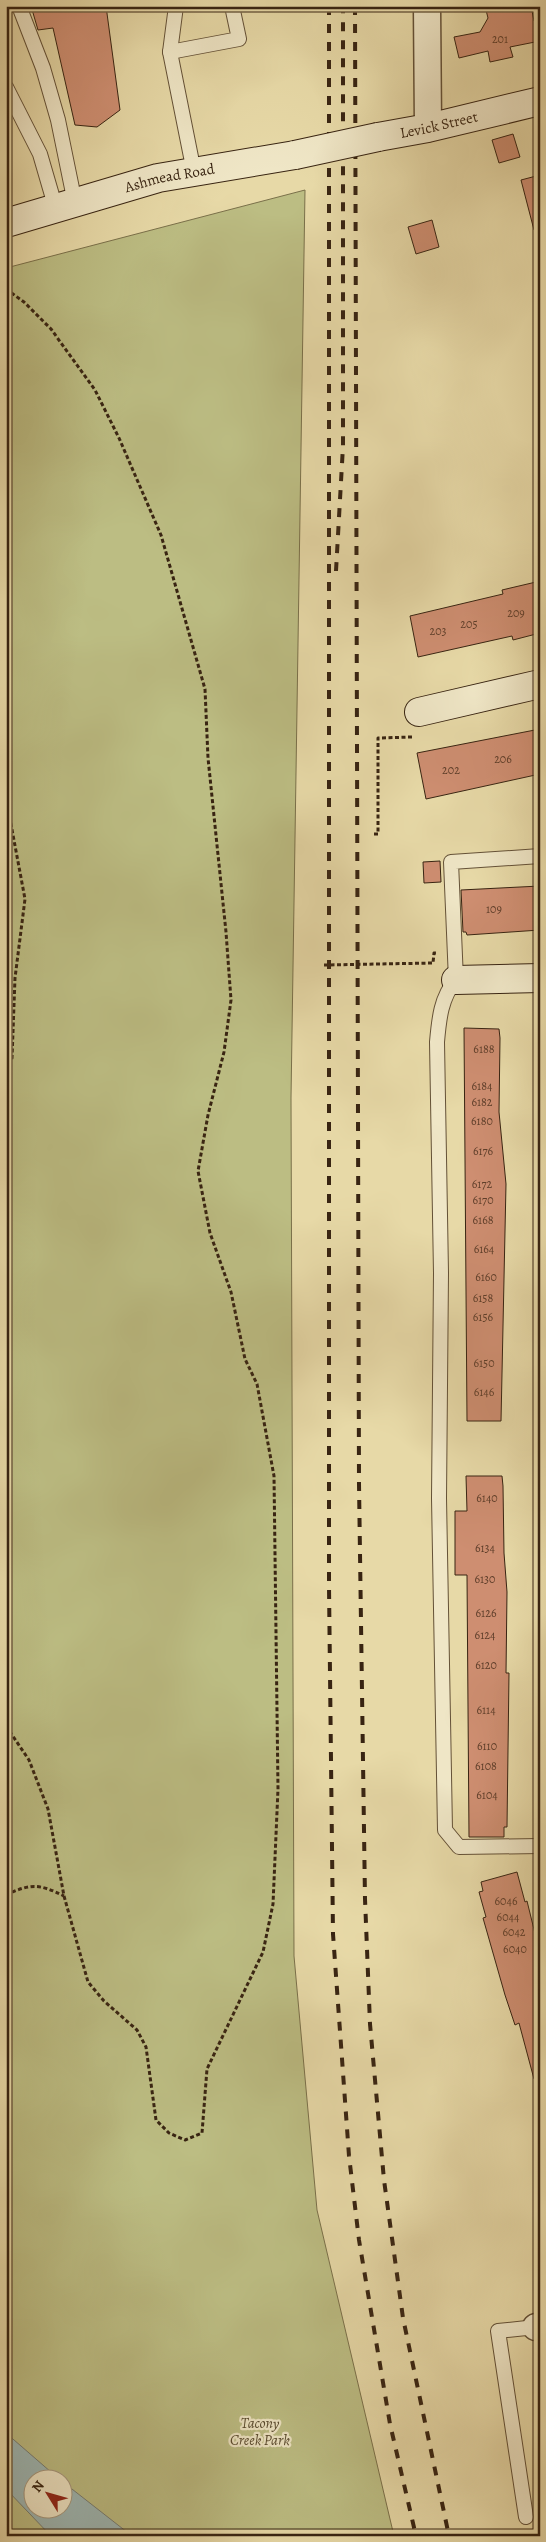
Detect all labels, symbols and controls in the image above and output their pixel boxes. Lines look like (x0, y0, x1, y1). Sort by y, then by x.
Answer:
house number: 201 (492, 31, 508, 47)
street label: Levick Street (398, 106, 480, 143)
street label: Ashmead Road (121, 159, 217, 198)
house number: 209 (507, 605, 525, 621)
house number: 205 (460, 616, 478, 632)
house number: 203 (429, 623, 447, 639)
house number: 206 (494, 751, 512, 767)
house number: 202 (442, 762, 460, 778)
house number: 109 (486, 901, 502, 917)
house number: 6188 (473, 1041, 495, 1057)
house number: 6184 (472, 1078, 493, 1094)
house number: 6182 (471, 1094, 493, 1110)
house number: 6180 (471, 1113, 493, 1129)
house number: 6176 (473, 1143, 494, 1159)
house number: 6172 (472, 1176, 492, 1192)
house number: 6170 (472, 1192, 494, 1208)
house number: 6168 (472, 1212, 494, 1228)
house number: 6164 (474, 1241, 495, 1257)
house number: 6160 (475, 1269, 497, 1285)
house number: 6158 (473, 1290, 493, 1306)
house number: 6156 (473, 1309, 494, 1325)
house number: 6150 (473, 1355, 495, 1371)
house number: 6146 (474, 1384, 495, 1400)
house number: 6140 (476, 1490, 498, 1506)
house number: 6134 (475, 1540, 496, 1556)
house number: 6130 (474, 1571, 496, 1587)
house number: 6126 (476, 1605, 497, 1621)
house number: 6124 (475, 1627, 496, 1643)
house number: 6120 (475, 1657, 497, 1673)
house number: 6114 (476, 1702, 496, 1718)
house number: 6110 (477, 1738, 497, 1754)
house number: 6108 (475, 1758, 497, 1774)
house number: 6104 (476, 1787, 498, 1803)
house number: 6046 (495, 1893, 518, 1909)
house number: 6044 (497, 1909, 520, 1925)
house number: 6042 (502, 1924, 526, 1940)
house number: 6040 (503, 1941, 527, 1957)
park label: Tacony Creek Park (230, 2413, 290, 2450)
north arrow (22, 2470, 72, 2520)
text: N (27, 2477, 49, 2496)

